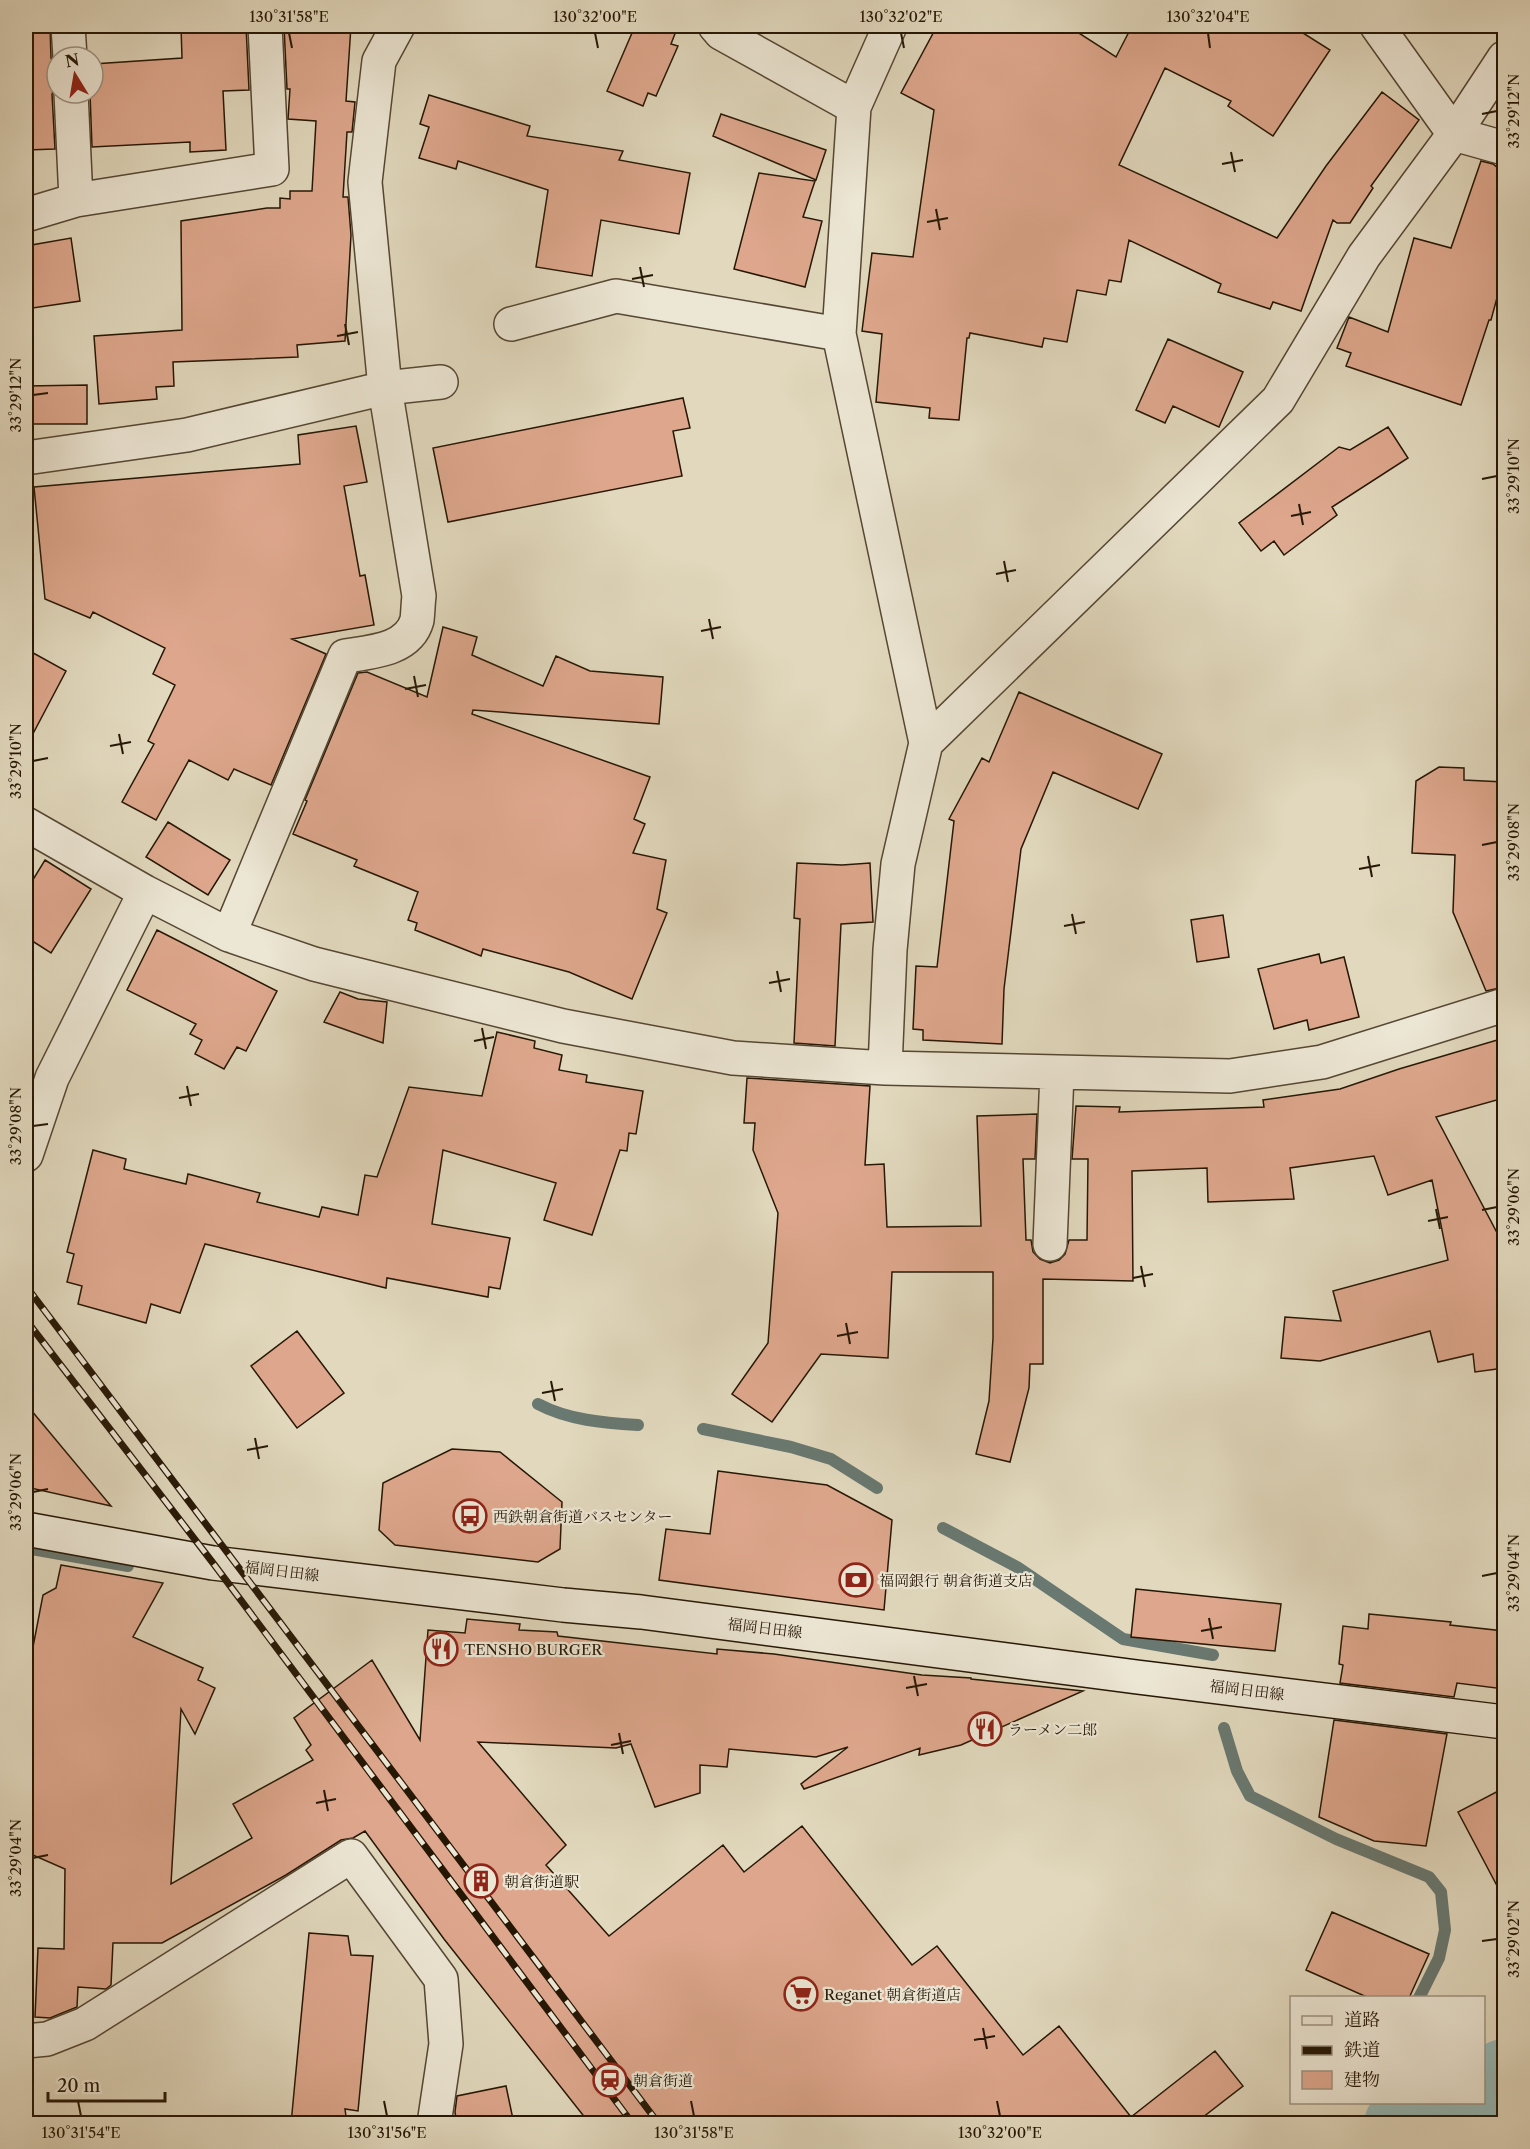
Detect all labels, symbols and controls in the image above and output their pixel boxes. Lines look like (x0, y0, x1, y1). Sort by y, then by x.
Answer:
text: 130°31'58"E (249, 7, 329, 26)
text: 130°32'00"E (553, 7, 637, 26)
text: 130°32'02"E (859, 7, 943, 26)
text: 130°32'04"E (1166, 7, 1250, 26)
north arrow (45, 45, 105, 105)
text: N (63, 49, 81, 71)
text: 33°29'12"N (1504, 74, 1523, 149)
text: 33°29'12"N (6, 358, 25, 433)
text: 33°29'10"N (1504, 438, 1523, 514)
text: 33°29'10"N (6, 723, 25, 799)
text: 33°29'08"N (1504, 803, 1523, 881)
text: 33°29'08"N (6, 1087, 25, 1165)
text: 33°29'06"N (1504, 1168, 1523, 1246)
text: 33°29'06"N (6, 1453, 25, 1531)
bus stop icon: 西鉄朝倉街道バスセンター (452, 1498, 488, 1534)
place label: 西鉄朝倉街道バスセンター (493, 1507, 672, 1526)
text: 33°29'04"N (1504, 1534, 1523, 1612)
street label: 福岡日田線 (244, 1557, 320, 1585)
bank icon: 福岡銀行 朝倉街道支店 (838, 1562, 874, 1598)
place label: 福岡銀行 朝倉街道支店 (879, 1571, 1033, 1590)
street label: 福岡日田線 (727, 1614, 803, 1642)
restaurant icon: TENSHO BURGER (423, 1631, 459, 1667)
place label: TENSHO BURGER (464, 1640, 603, 1659)
street label: 福岡日田線 (1209, 1676, 1285, 1704)
restaurant icon: ラーメン二郎 (967, 1711, 1003, 1747)
place label: ラーメン二郎 (1008, 1720, 1097, 1739)
text: 33°29'04"N (6, 1819, 25, 1897)
building icon: 朝倉街道駅 (463, 1863, 499, 1899)
place label: 朝倉街道駅 (504, 1872, 579, 1891)
text: 33°29'02"N (1504, 1900, 1523, 1978)
supermarket icon: Reganet 朝倉街道店 (783, 1976, 819, 2012)
place label: Reganet 朝倉街道店 (824, 1985, 961, 2004)
legend (1290, 1996, 1485, 2104)
text: 道路 (1344, 2009, 1380, 2031)
text: 鉄道 (1344, 2039, 1380, 2061)
station icon: 朝倉街道 (592, 2062, 628, 2098)
scale bar (48, 2065, 165, 2103)
text: 建物 (1344, 2069, 1380, 2091)
place label: 朝倉街道 (633, 2071, 693, 2090)
text: 20 m (57, 2075, 101, 2097)
text: 130°31'54"E (41, 2123, 121, 2142)
text: 130°31'56"E (347, 2123, 427, 2142)
text: 130°31'58"E (654, 2123, 734, 2142)
text: 130°32'00"E (958, 2123, 1042, 2142)

